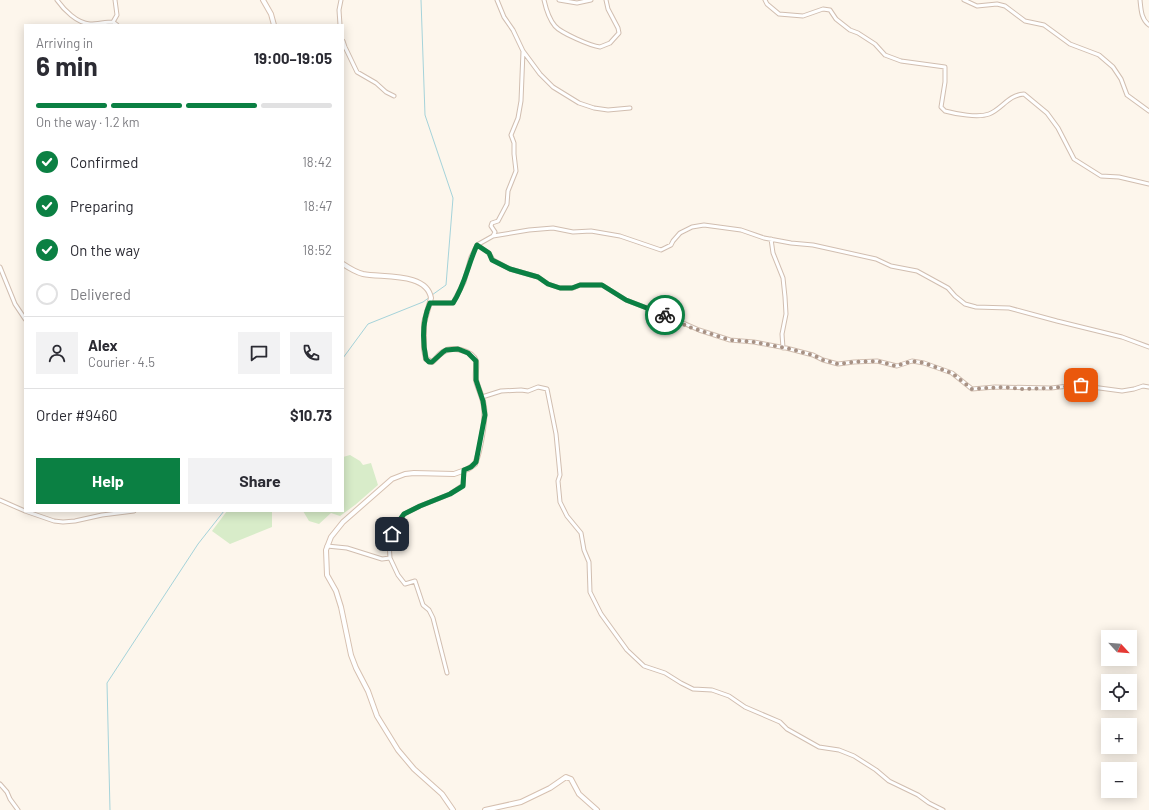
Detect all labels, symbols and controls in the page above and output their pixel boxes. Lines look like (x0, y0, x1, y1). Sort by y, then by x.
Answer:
text: Arriving in (36, 35, 93, 51)
text: 19:00–19:05 (254, 49, 332, 67)
text: 6 min (36, 50, 98, 81)
text: On the way · 1.2 km (36, 114, 140, 130)
icon: check (36, 151, 58, 173)
text: Confirmed (70, 153, 138, 171)
text: 18:42 (302, 154, 332, 170)
icon: check (36, 195, 58, 217)
text: Preparing (70, 197, 134, 215)
text: 18:47 (303, 198, 332, 214)
icon: check (36, 239, 58, 261)
text: On the way (70, 241, 140, 259)
text: 18:52 (303, 242, 332, 258)
text: Delivered (70, 285, 131, 303)
courier (645, 295, 685, 335)
icon: bike (654, 304, 676, 326)
button: person (36, 332, 78, 374)
button: chat (238, 332, 280, 374)
button: phone (290, 332, 332, 374)
text: Alex (88, 336, 118, 354)
text: Courier · 4.5 (88, 354, 155, 370)
pin (1064, 368, 1098, 402)
icon: bag (1070, 374, 1092, 396)
text: Order #9460 (36, 406, 118, 424)
text: $10.73 (290, 406, 332, 424)
button: Help (36, 458, 180, 504)
button: Share (188, 458, 332, 504)
pin (375, 517, 409, 551)
icon: home (381, 523, 403, 545)
north arrow (1101, 630, 1137, 666)
map controls (1101, 630, 1137, 798)
button: locate (1101, 674, 1137, 710)
button: + (1101, 718, 1137, 754)
button: − (1101, 762, 1137, 798)

